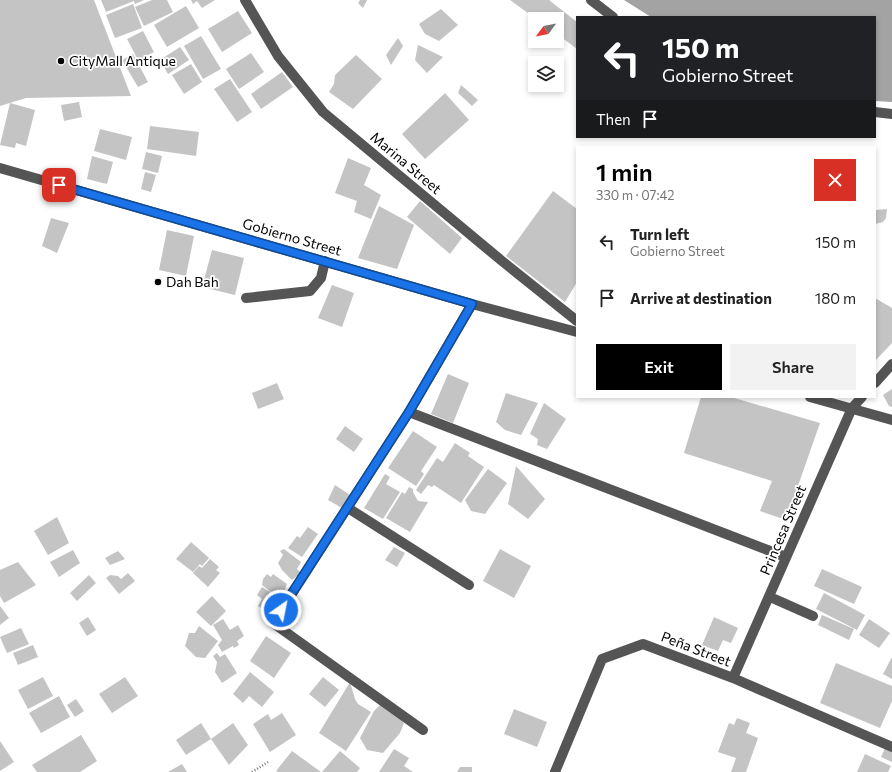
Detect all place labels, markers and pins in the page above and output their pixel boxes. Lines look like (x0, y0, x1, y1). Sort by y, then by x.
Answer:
place label: CityMall Antique (69, 52, 176, 69)
marker: CityMall Antique (56, 56, 66, 66)
pin (42, 168, 76, 202)
place label: Dah Bah (166, 273, 219, 290)
marker: Dah Bah (153, 277, 163, 287)

